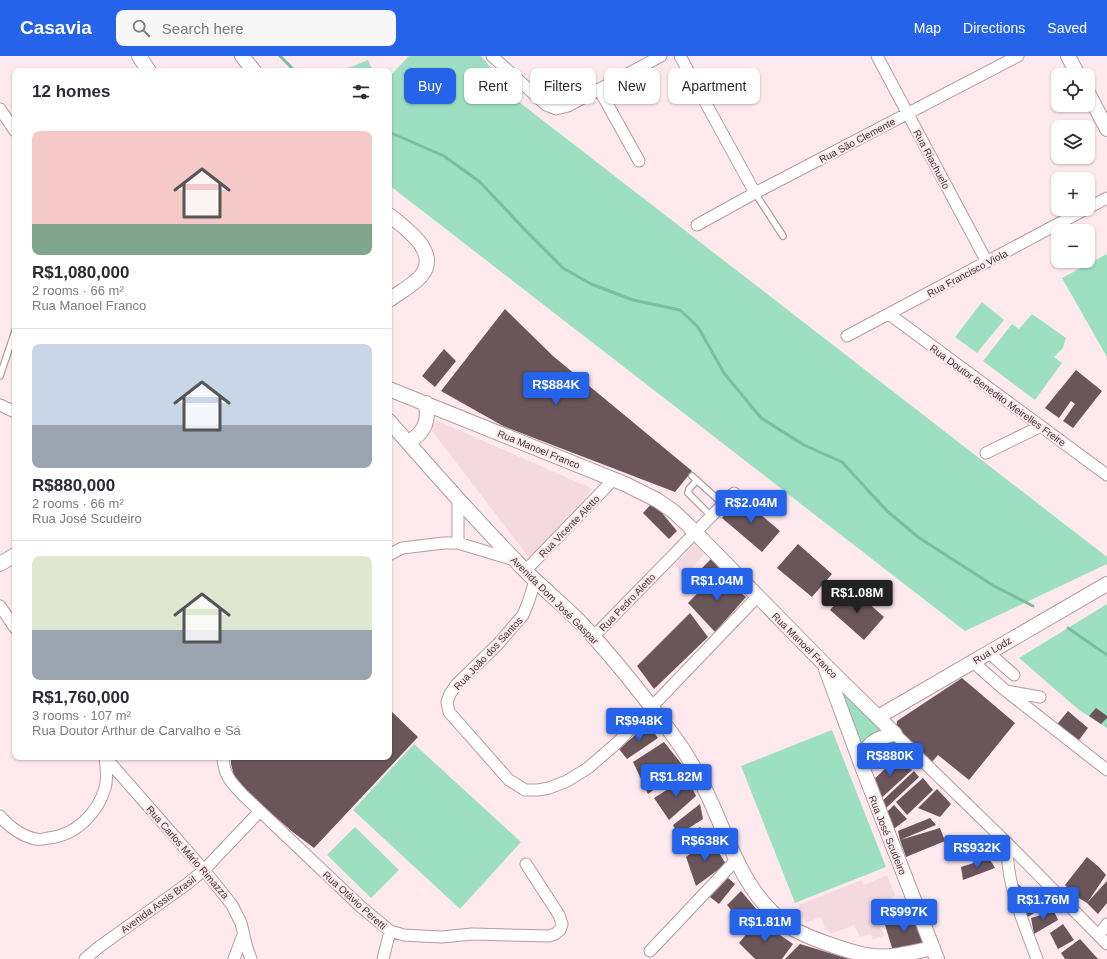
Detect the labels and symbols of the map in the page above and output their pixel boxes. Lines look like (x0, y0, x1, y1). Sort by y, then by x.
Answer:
street label: Rua São Clemente (817, 116, 898, 165)
street label: Rua Riachuelo (911, 128, 952, 191)
street label: Rua Francisco Viola (925, 247, 1010, 299)
street label: Rua Doutor Benedito Meirelles Freire (928, 342, 1068, 449)
pin: R$884K (523, 372, 589, 406)
street label: Rua Manoel Franco (496, 428, 582, 471)
pin: R$2.04M (714, 490, 788, 524)
street label: Rua Vicente Aletto (537, 493, 602, 560)
street label: Avenida Dom José Gaspar (509, 554, 601, 647)
pin: R$1.04M (680, 568, 754, 602)
street label: Rua Pedro Aletto (597, 571, 658, 633)
pin: R$1.08M (820, 580, 894, 614)
street label: Rua Manoel Franco (770, 610, 840, 681)
street label: Rua João dos Santos (452, 615, 525, 692)
street label: Rua Lodz (971, 635, 1013, 666)
pin: R$948K (606, 708, 672, 742)
pin: R$880K (857, 743, 923, 777)
pin: R$1.82M (639, 764, 713, 798)
street label: Rua José Scudeiro (867, 794, 909, 877)
street label: Rua Carlos Mário Rimazza (144, 804, 231, 901)
pin: R$638K (672, 828, 738, 862)
pin: R$932K (944, 835, 1010, 869)
street label: Rua Otávio Peretti (321, 869, 389, 932)
street label: Avenida Assis Brasil (119, 874, 198, 935)
pin: R$1.76M (1006, 887, 1080, 921)
pin: R$997K (871, 899, 937, 933)
pin: R$1.81M (728, 909, 802, 943)

